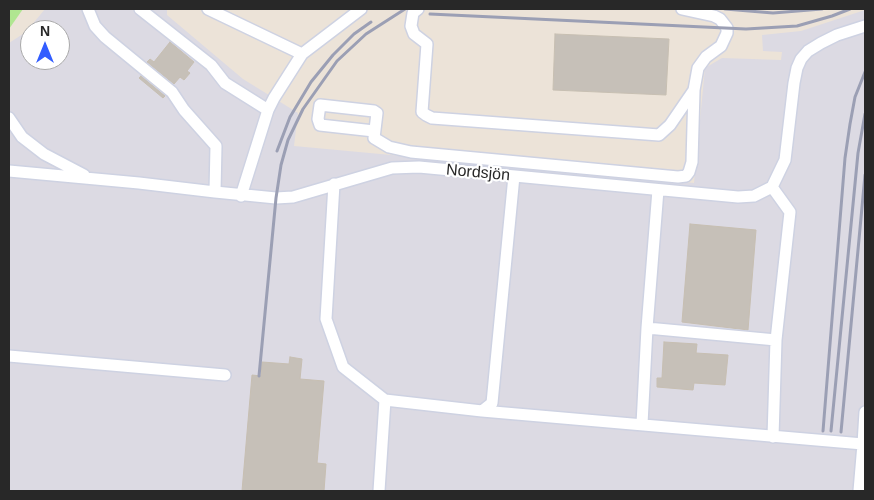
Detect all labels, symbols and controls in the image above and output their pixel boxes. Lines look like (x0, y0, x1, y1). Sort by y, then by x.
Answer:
north arrow (20, 20, 70, 70)
text: N (40, 23, 50, 39)
street label: Nordsjön (445, 161, 511, 185)

